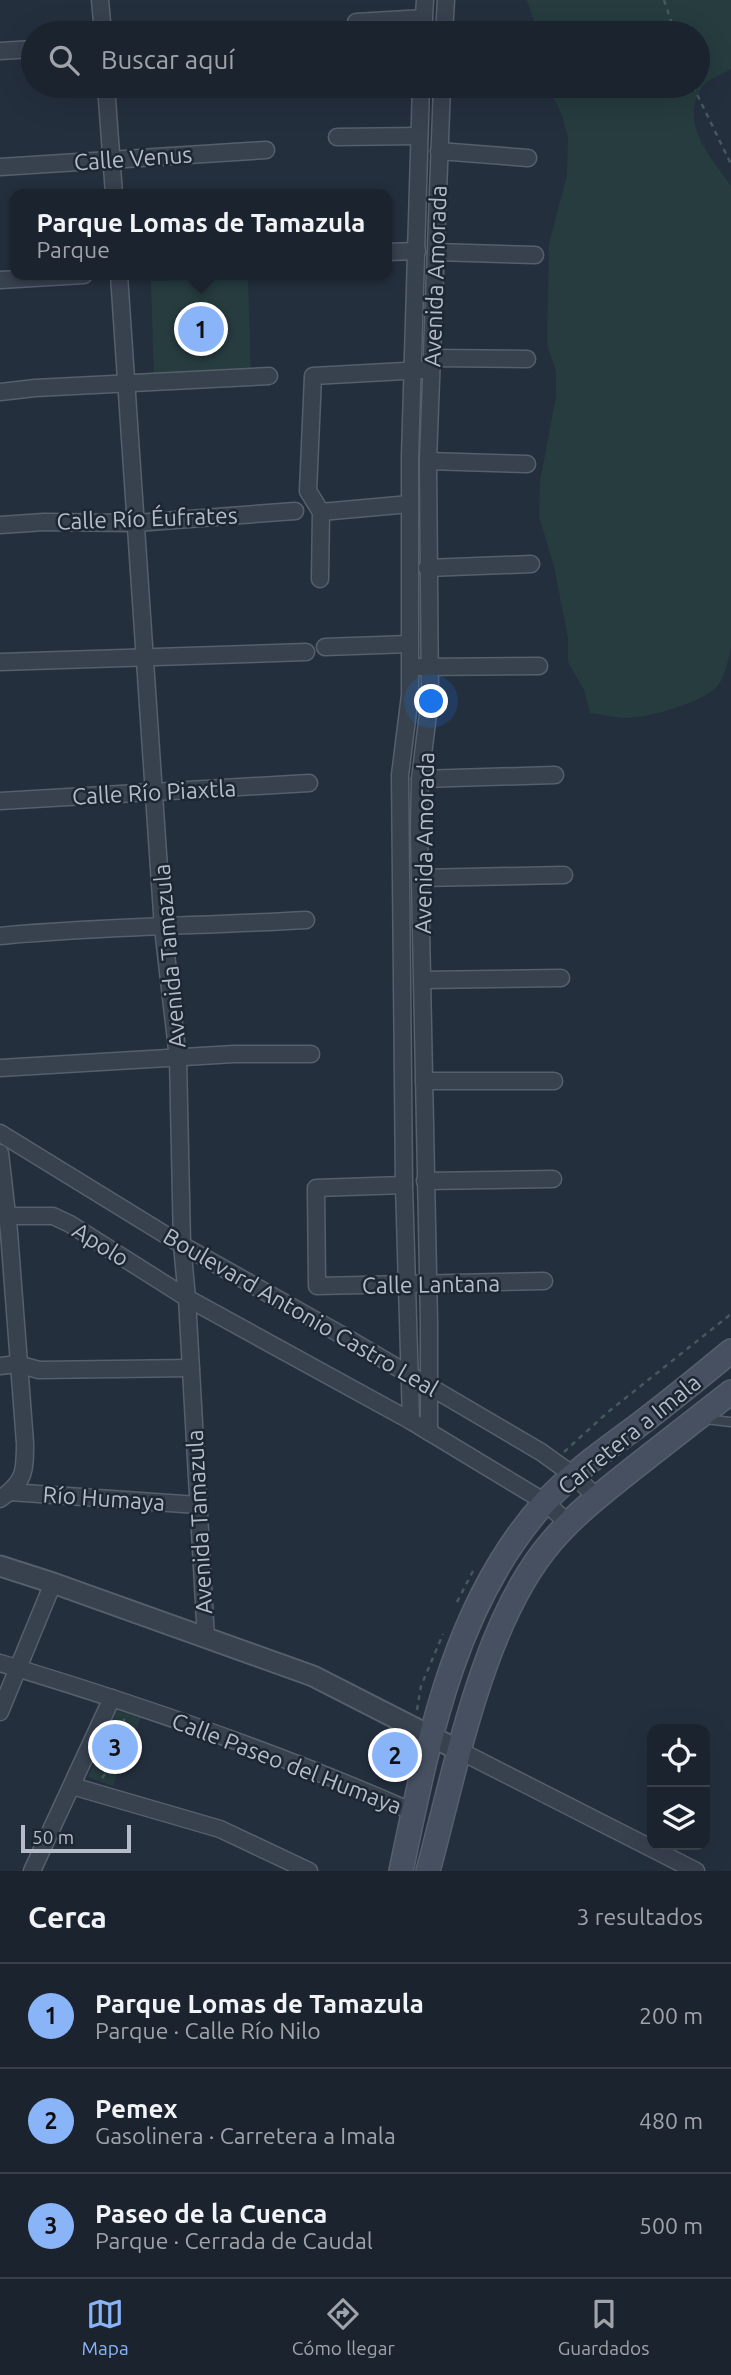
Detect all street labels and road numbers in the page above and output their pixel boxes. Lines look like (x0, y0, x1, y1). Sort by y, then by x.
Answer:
street label: Calle Venus (73, 141, 193, 175)
street label: Avenida Amorada (419, 185, 451, 367)
street label: Calle Río Éufrates (56, 501, 238, 534)
street label: Avenida Amorada (410, 752, 438, 934)
street label: Calle Río Piaxtla (71, 775, 237, 809)
street label: Avenida Tamazula (148, 863, 190, 1049)
street label: Apolo (68, 1217, 134, 1271)
street label: Boulevard Antonio Castro Leal (159, 1223, 443, 1401)
street label: Calle Lantana (362, 1270, 500, 1298)
street label: Carretera a Imala (553, 1369, 705, 1499)
street label: Avenida Tamazula (182, 1429, 216, 1615)
street label: Río Humaya (42, 1481, 166, 1515)
street label: Calle Paseo del Humaya (169, 1708, 405, 1818)

